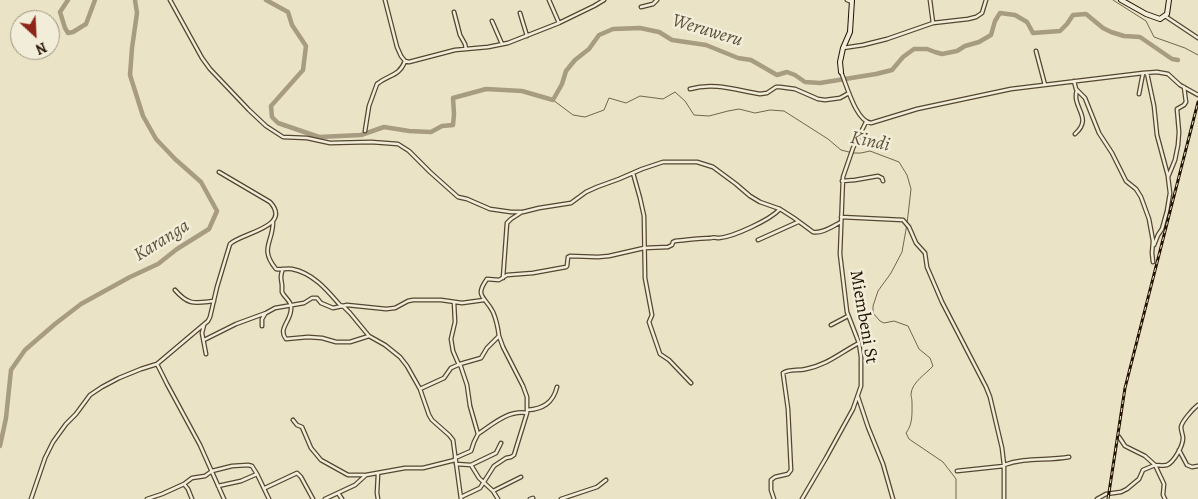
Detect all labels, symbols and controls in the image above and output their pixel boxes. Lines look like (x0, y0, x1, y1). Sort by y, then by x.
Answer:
north arrow (10, 10, 60, 60)
water label: Weruweru (669, 10, 745, 52)
text: N (32, 37, 50, 59)
water label: Kindi (848, 127, 892, 157)
water label: Karanga (130, 215, 194, 267)
street label: Miembeni St (844, 269, 882, 365)

